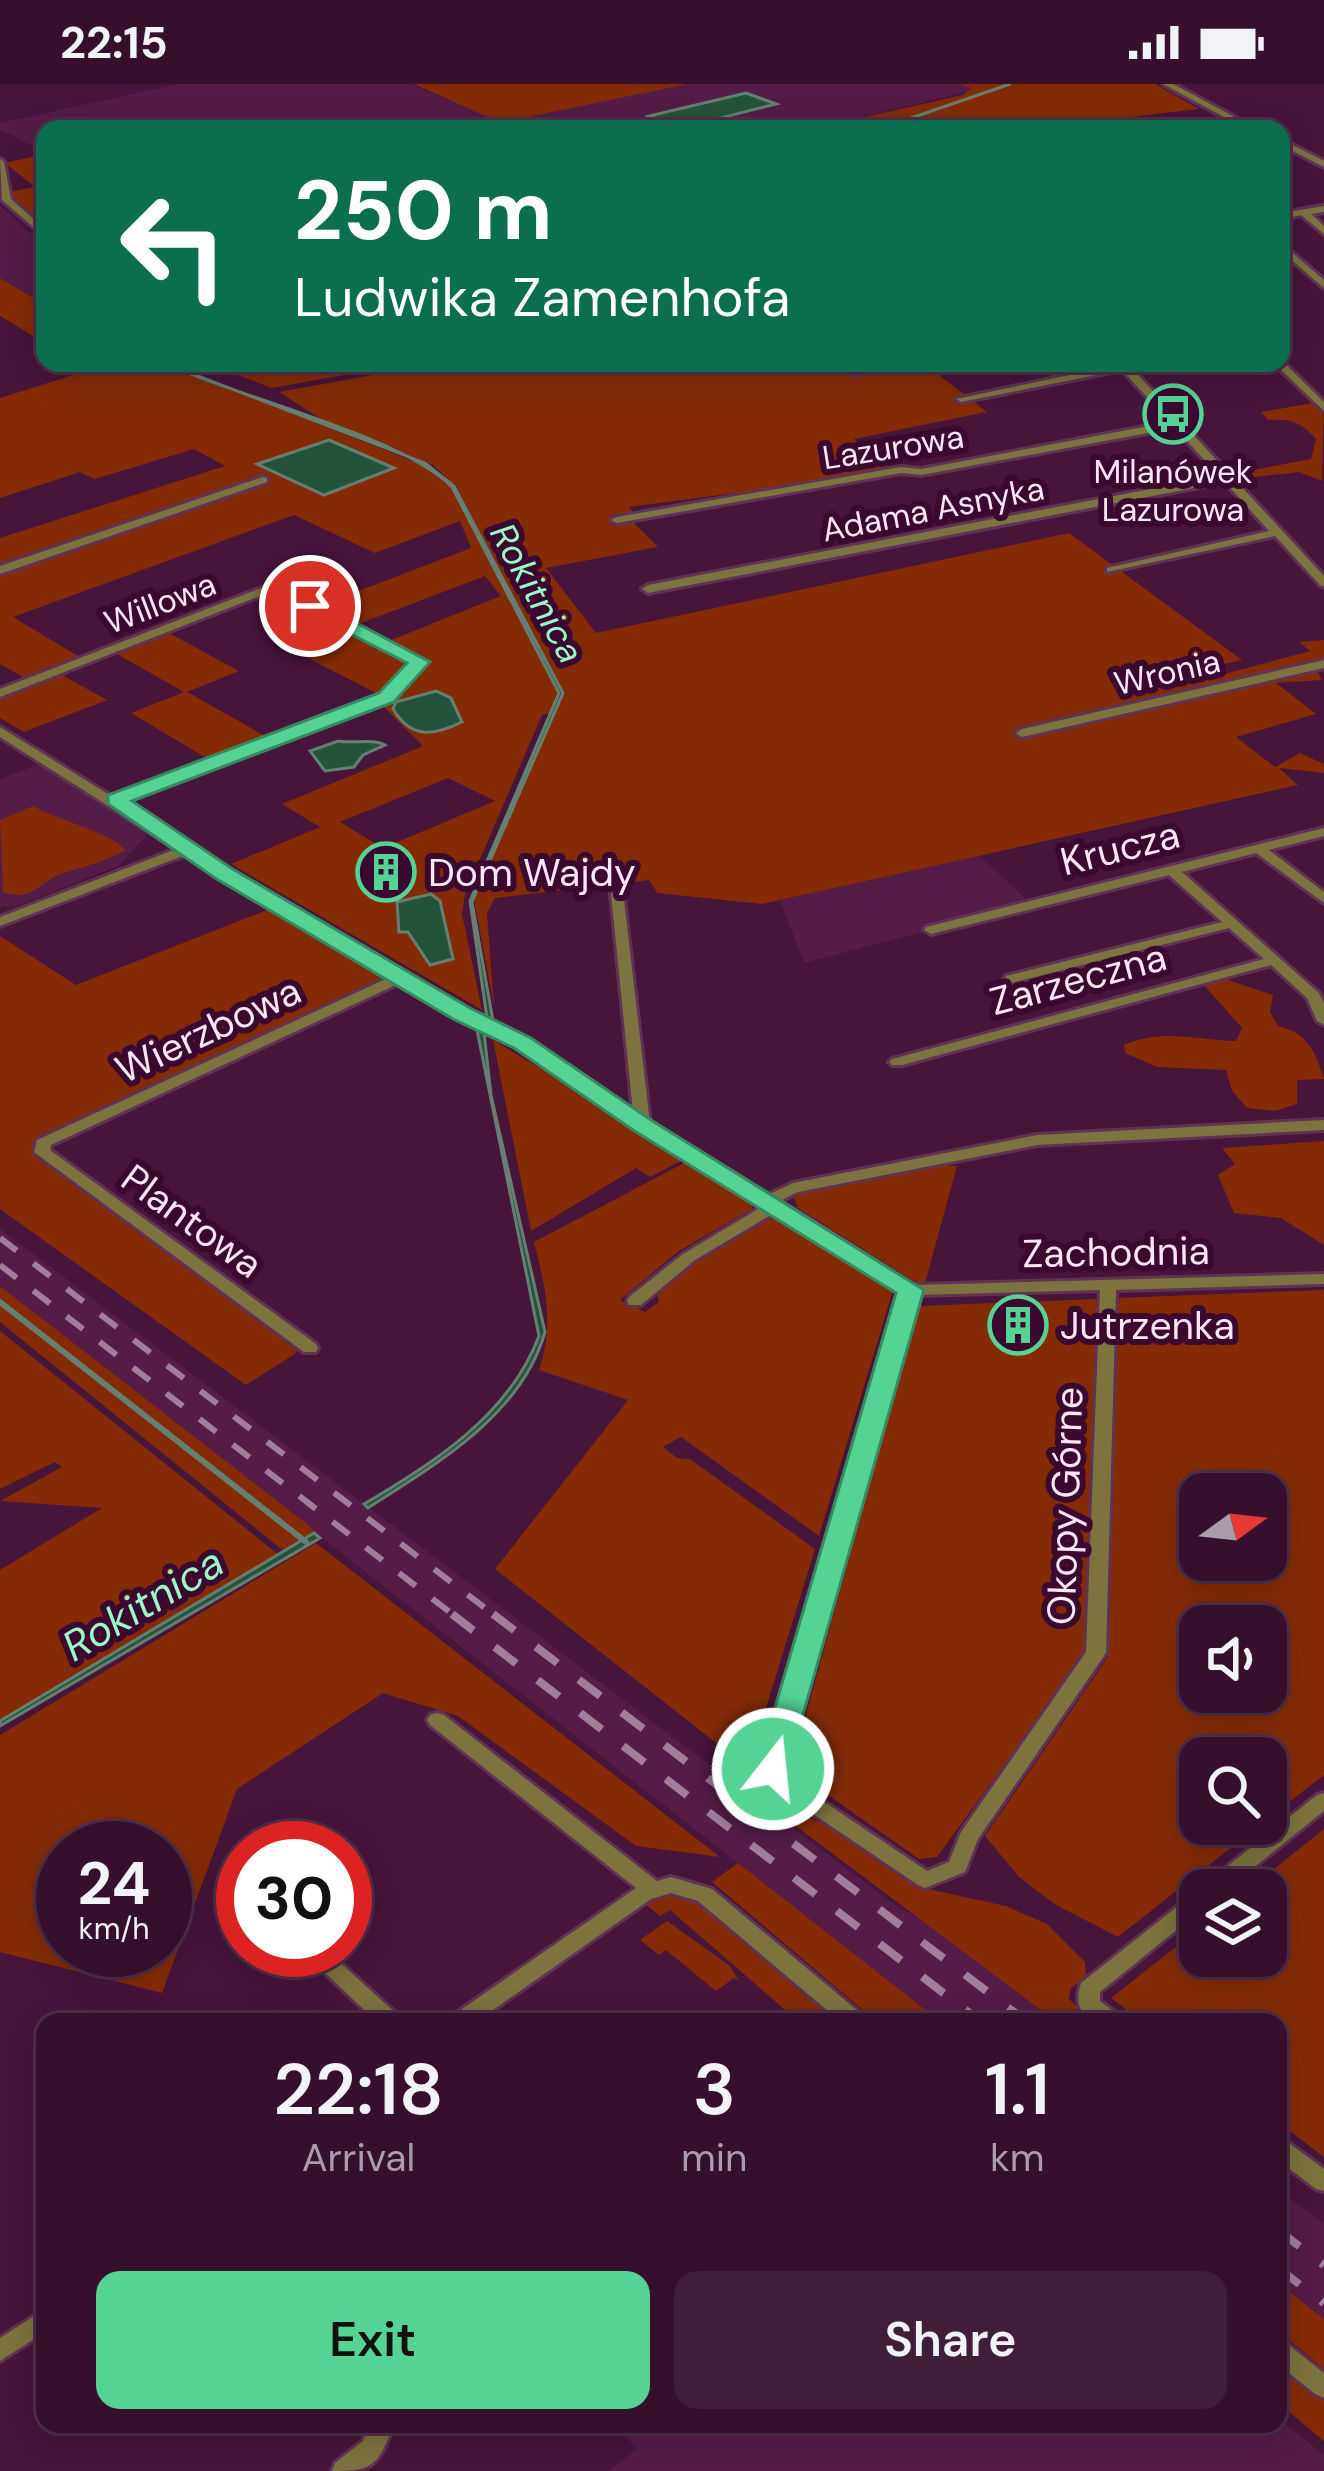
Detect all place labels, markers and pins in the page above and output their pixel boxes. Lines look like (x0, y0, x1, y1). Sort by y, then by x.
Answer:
bus stop icon: Milanówek Lazurowa (1142, 383, 1204, 445)
place label: Milanówek Lazurowa (1094, 450, 1253, 531)
pin (259, 555, 361, 657)
building icon: Dom Wajdy (355, 841, 417, 903)
place label: Dom Wajdy (428, 847, 636, 898)
building icon: Jutrzenka (987, 1294, 1049, 1356)
place label: Jutrzenka (1060, 1300, 1235, 1351)

